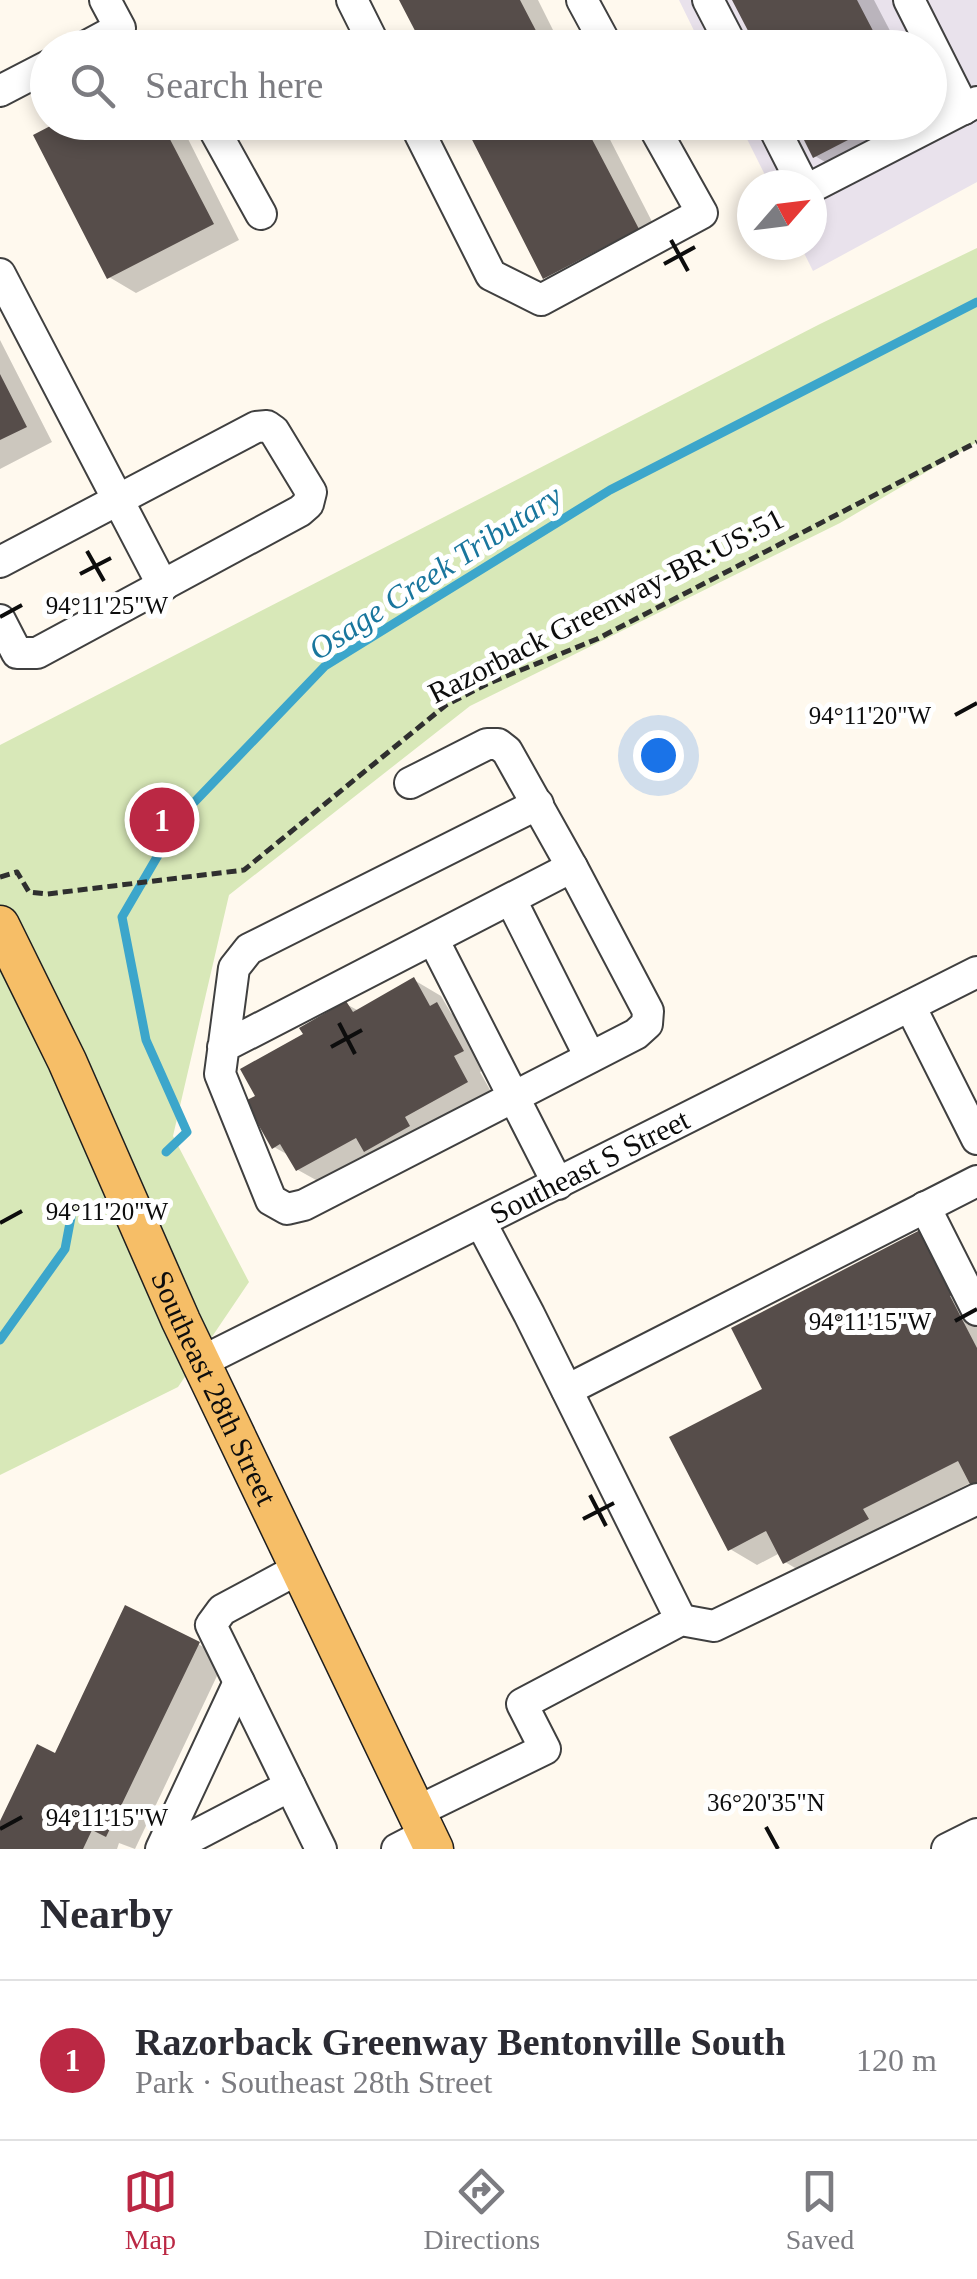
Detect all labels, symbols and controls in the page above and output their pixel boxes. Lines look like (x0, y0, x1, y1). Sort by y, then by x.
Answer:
search box (30, 30, 947, 140)
icon: search (65, 58, 120, 113)
text: Search here (145, 64, 323, 106)
north arrow (737, 170, 827, 260)
water label: Osage Creek Tributary (302, 476, 569, 667)
street label: Razorback Greenway-BR:US:51 (423, 501, 789, 710)
text: 94°11'25"W (46, 592, 169, 619)
text: 94°11'20"W (809, 702, 932, 729)
your location (633, 730, 684, 781)
pin: 1 (130, 782, 194, 858)
street label: Southeast S Street (484, 1102, 695, 1230)
text: 94°11'20"W (46, 1198, 169, 1225)
street label: Southeast 28th Street (145, 1266, 284, 1511)
text: 94°11'15"W (809, 1308, 932, 1335)
text: 36°20'35"N (707, 1789, 825, 1816)
text: 94°11'15"W (46, 1804, 169, 1831)
text: Nearby (40, 1891, 173, 1937)
text: Razorback Greenway Bentonville South (135, 2021, 786, 2063)
text: 1 (65, 2042, 81, 2078)
text: 120 m (856, 2042, 937, 2078)
text: Park · Southeast 28th Street (135, 2064, 492, 2100)
tab: Map (123, 2164, 178, 2256)
tab: Directions (423, 2164, 540, 2256)
tab: Saved (786, 2164, 854, 2256)

